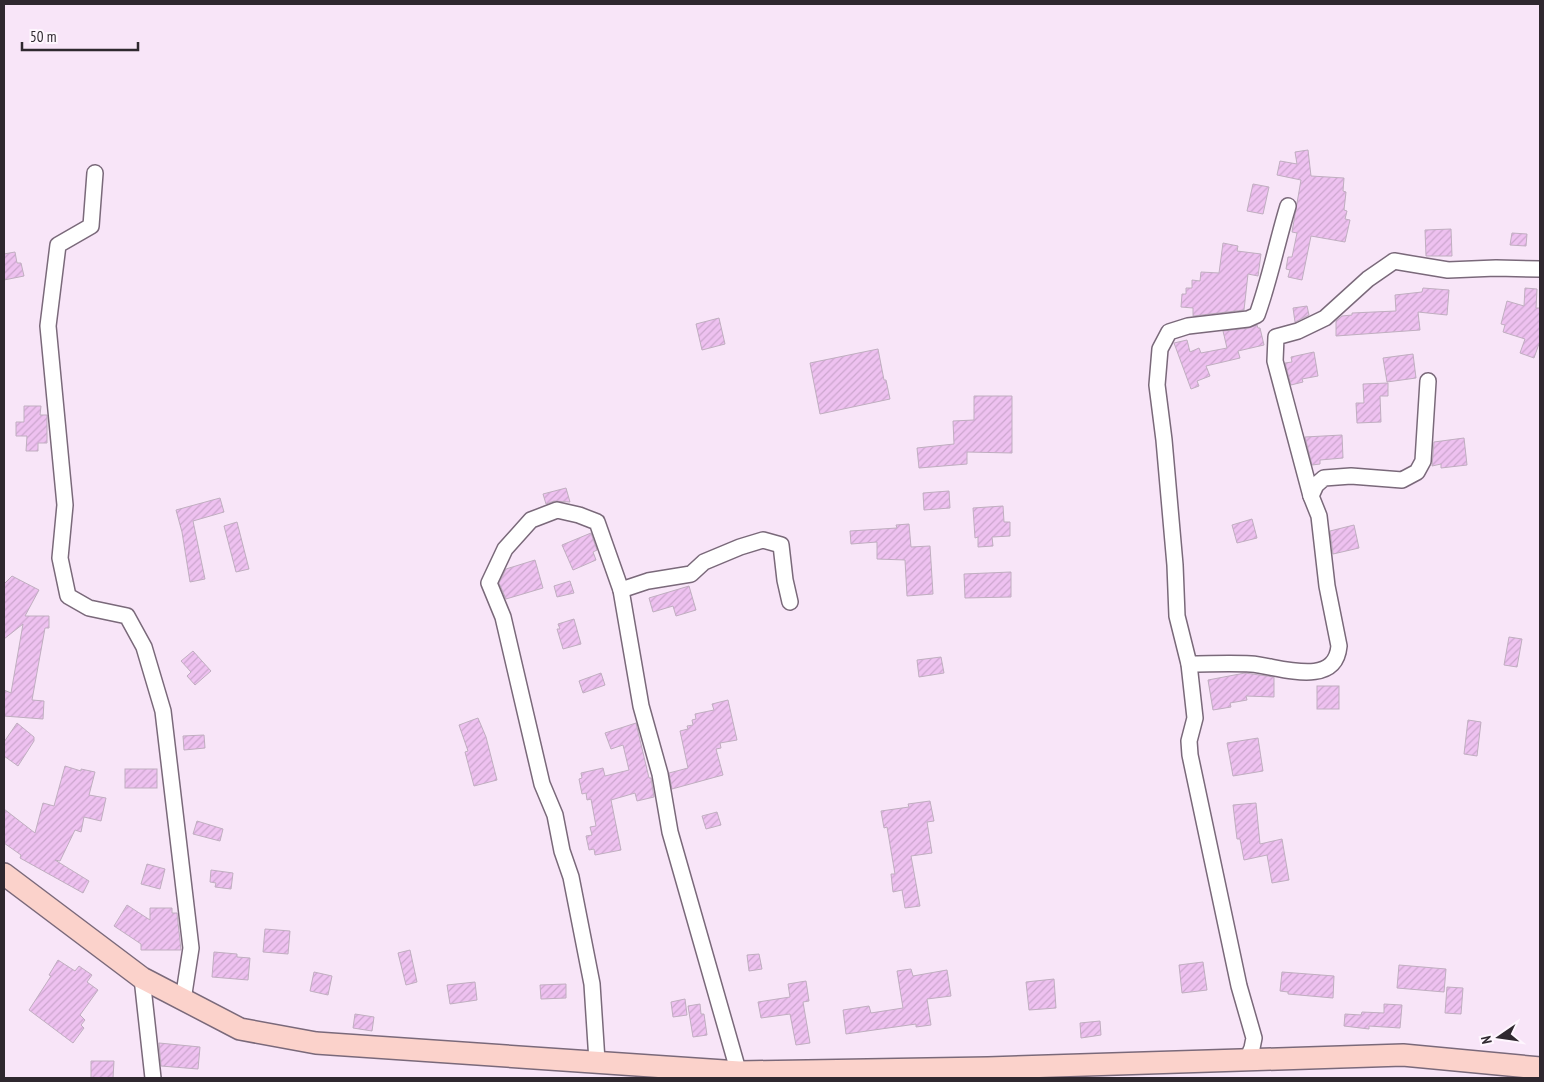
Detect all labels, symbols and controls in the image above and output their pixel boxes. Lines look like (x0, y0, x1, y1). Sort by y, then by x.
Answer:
scale bar (22, 20, 139, 52)
text: 50 m (30, 27, 56, 46)
north arrow (1474, 1012, 1524, 1062)
text: N (1477, 1034, 1496, 1046)

